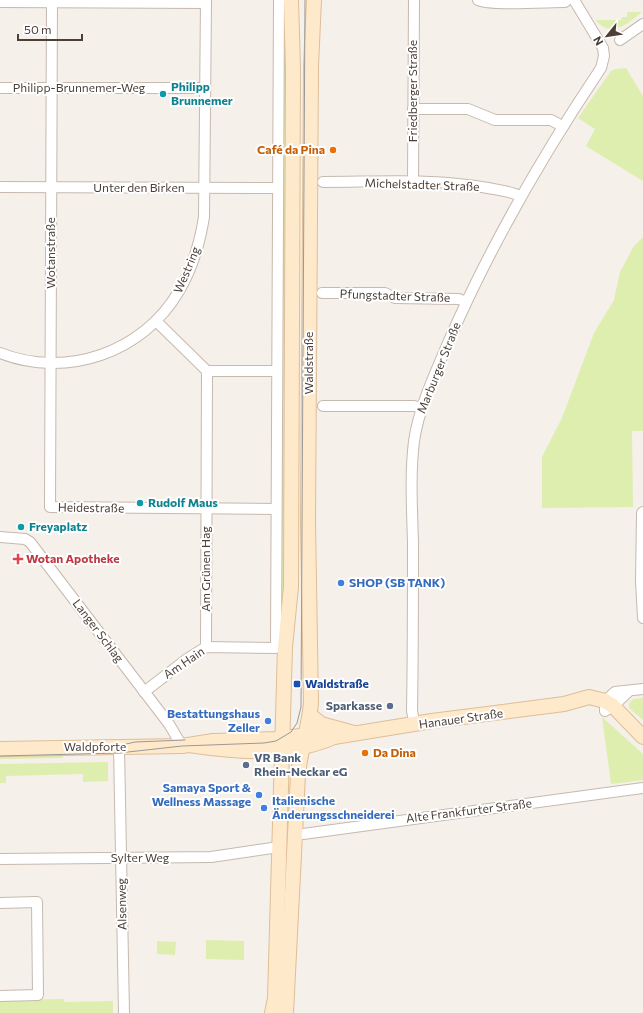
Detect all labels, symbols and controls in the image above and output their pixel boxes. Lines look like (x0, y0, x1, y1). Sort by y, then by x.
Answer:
scale bar (18, 16, 82, 42)
north arrow (587, 16, 627, 56)
text: 50 m (24, 22, 52, 36)
text: N (590, 34, 606, 48)
street label: Friedberger Straße (405, 40, 419, 142)
place label: Philipp Brunnemer (171, 79, 233, 107)
street label: Philipp-Brunnemer-Weg (13, 80, 146, 94)
marker: Philipp Brunnemer (158, 89, 168, 99)
place label: Café da Pina (257, 142, 325, 156)
marker: Café da Pina (328, 145, 338, 155)
street label: Michelstadter Straße (364, 175, 480, 193)
street label: Unter den Birken (93, 180, 185, 194)
street label: Wotanstraße (43, 217, 57, 289)
street label: Westring (170, 244, 202, 295)
street label: Pfungstadter Straße (340, 286, 451, 304)
street label: Marburger Straße (413, 320, 463, 415)
street label: Waldstraße (301, 332, 315, 394)
place label: Rudolf Maus (148, 495, 218, 509)
marker: Rudolf Maus (135, 498, 145, 508)
street label: Heidestraße (58, 499, 124, 515)
place label: Freyaplatz (29, 519, 88, 533)
marker: Freyaplatz (16, 522, 26, 532)
street label: Am Grünen Hag (198, 526, 212, 612)
place label: Wotan Apotheke (26, 551, 120, 565)
marker: Wotan Apotheke (13, 554, 23, 564)
place label: SHOP (SB TANK) (349, 575, 445, 589)
marker: SHOP (SB TANK) (336, 578, 346, 588)
street label: Langer Schlag (70, 596, 127, 665)
street label: Am Hain (160, 643, 207, 681)
place label: Waldstraße (305, 676, 369, 690)
marker: Waldstraße (292, 679, 302, 689)
place label: Sparkasse (326, 698, 382, 712)
marker: Sparkasse (385, 701, 395, 711)
street label: Hanauer Straße (418, 705, 504, 731)
place label: Bestattungshaus Zeller (167, 706, 260, 734)
marker: Bestattungshaus Zeller (263, 716, 273, 726)
street label: Waldpforte (64, 739, 126, 753)
place label: Da Dina (373, 745, 416, 759)
marker: Da Dina (360, 748, 370, 758)
place label: VR Bank Rhein-Neckar eG (254, 750, 348, 778)
marker: VR Bank Rhein-Neckar eG (241, 760, 251, 770)
place label: Samaya Sport & Wellness Massage (152, 780, 252, 808)
marker: Samaya Sport & Wellness Massage (254, 790, 264, 800)
place label: Italienische Änderungsschneiderei (272, 793, 395, 821)
street label: Alte Frankfurter Straße (405, 795, 533, 825)
marker: Italienische Änderungsschneiderei (259, 803, 269, 813)
street label: Sylter Weg (111, 850, 170, 864)
street label: Alsenweg (114, 877, 128, 930)

